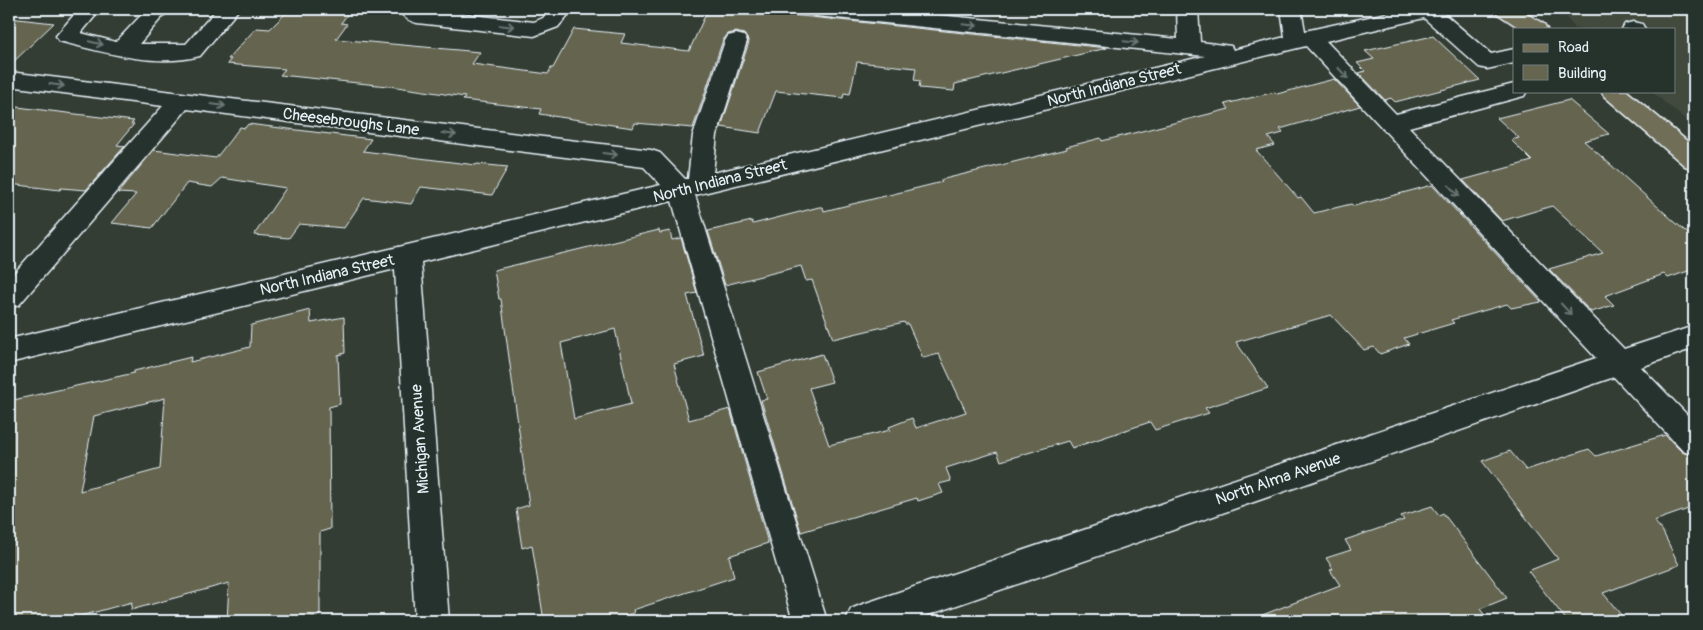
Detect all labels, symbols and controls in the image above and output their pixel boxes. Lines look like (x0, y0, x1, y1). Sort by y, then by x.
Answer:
one-way arrow (961, 20, 977, 30)
one-way arrow (499, 21, 515, 31)
legend (1513, 28, 1676, 92)
one-way arrow (1123, 37, 1139, 47)
text: Road (1558, 38, 1589, 57)
one-way arrow (88, 39, 104, 49)
street label: North Indiana Street (1045, 59, 1183, 111)
text: Building (1558, 64, 1606, 83)
one-way arrow (1337, 66, 1349, 79)
one-way arrow (49, 80, 65, 90)
one-way arrow (210, 100, 226, 110)
street label: Cheesebroughs Lane (282, 104, 420, 140)
one-way arrow (441, 129, 457, 139)
one-way arrow (602, 149, 618, 159)
street label: North Indiana Street (651, 155, 789, 207)
one-way arrow (1448, 184, 1460, 197)
street label: North Indiana Street (258, 250, 397, 300)
one-way arrow (1560, 302, 1572, 315)
street label: Michigan Avenue (406, 383, 434, 494)
street label: North Alma Avenue (1213, 448, 1343, 510)

